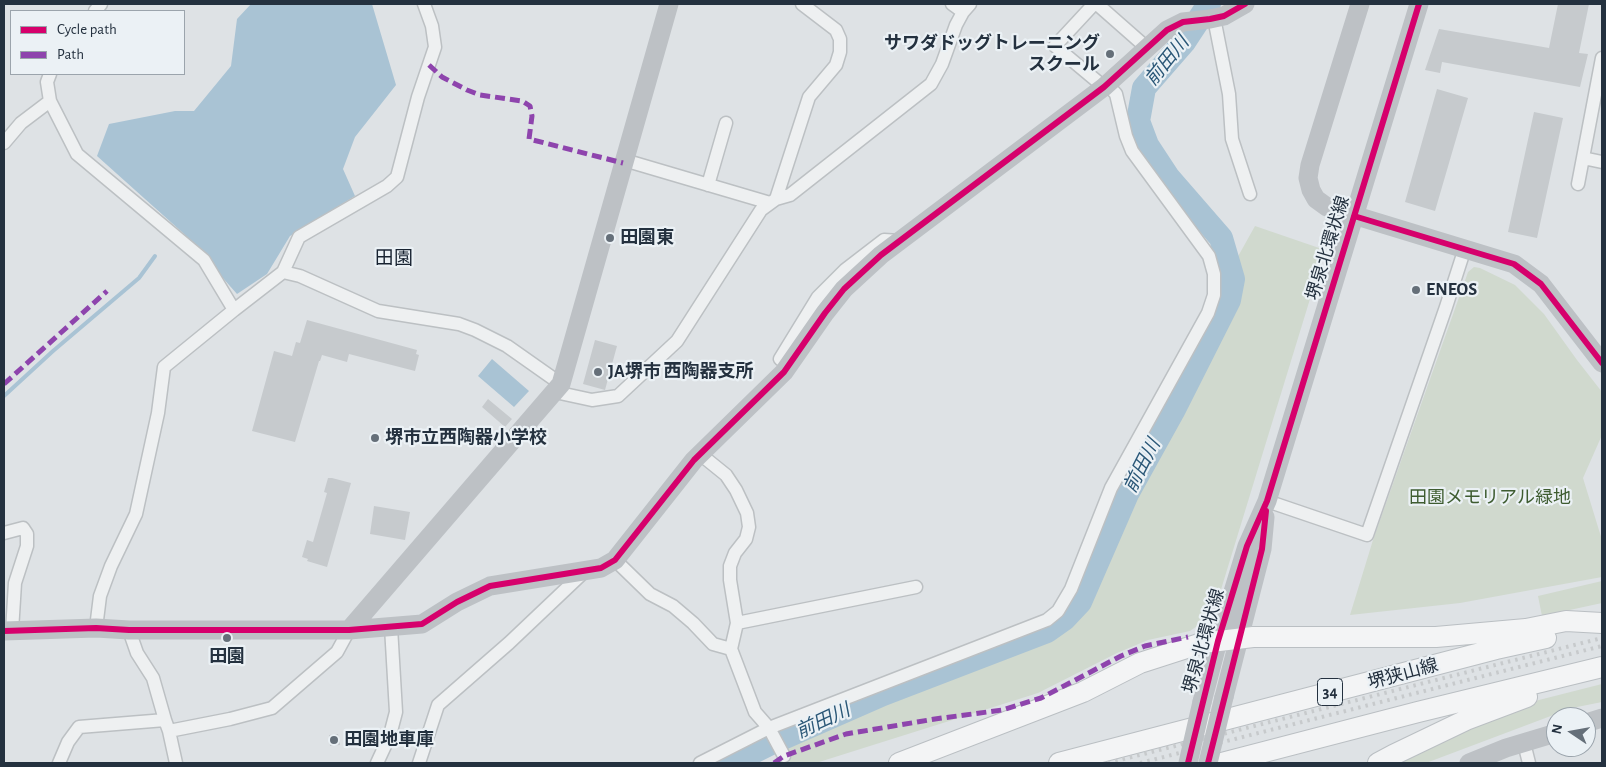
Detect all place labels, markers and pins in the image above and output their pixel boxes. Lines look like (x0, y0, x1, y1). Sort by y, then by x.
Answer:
place label: サワダドッグトレーニング スクール (884, 33, 1100, 76)
marker: サワダドッグトレーニング スクール (1104, 48, 1116, 60)
place label: 田園東 (620, 227, 674, 249)
marker: 田園東 (604, 232, 616, 244)
place label: ENEOS (1426, 279, 1477, 301)
marker: ENEOS (1410, 284, 1422, 296)
place label: JA堺市 西陶器支所 (608, 361, 754, 383)
marker: JA堺市 西陶器支所 (592, 366, 604, 378)
place label: 堺市立西陶器小学校 (385, 427, 547, 449)
marker: 堺市立西陶器小学校 (369, 432, 381, 444)
marker: 田園 (221, 632, 233, 644)
place label: 田園 (209, 646, 245, 668)
place label: 田園地車庫 (344, 729, 434, 751)
marker: 田園地車庫 (328, 734, 340, 746)

